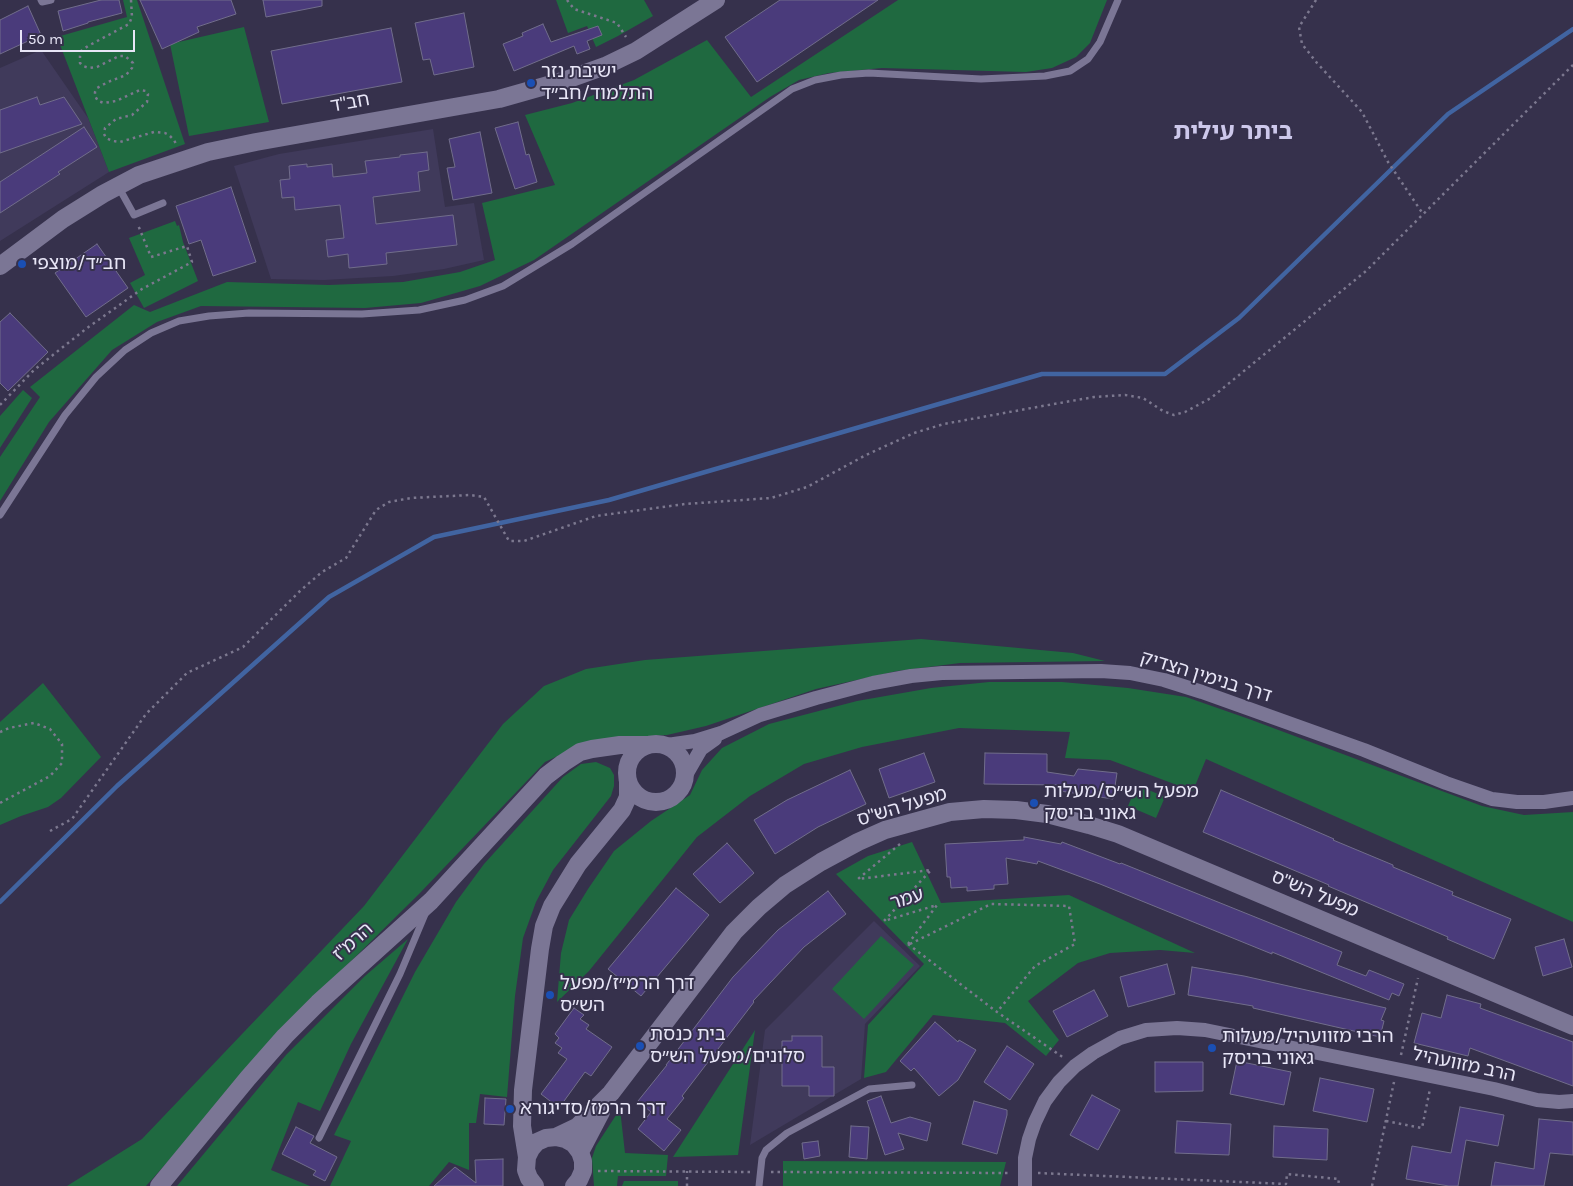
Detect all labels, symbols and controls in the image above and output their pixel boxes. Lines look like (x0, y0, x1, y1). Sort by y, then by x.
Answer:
scale bar (22, 20, 138, 52)
text: 50 m (28, 30, 63, 48)
place label: ישיבת נזר התלמוד/חב״ד (541, 61, 653, 105)
marker: ישיבת נזר התלמוד/חב״ד (525, 77, 537, 89)
street label: חב"ד (329, 88, 371, 118)
district label: ביתר עילית (1173, 118, 1293, 146)
place label: חב״ד/מוצפי (32, 253, 126, 275)
marker: חב״ד/מוצפי (16, 258, 28, 270)
street label: דרך בנימין הצדיק (1138, 646, 1274, 708)
place label: מפעל הש״ס/מעלות גאוני בריסק (1044, 781, 1199, 825)
street label: מפעל הש"ס (854, 783, 950, 831)
marker: מפעל הש״ס/מעלות גאוני בריסק (1028, 797, 1040, 809)
street label: מפעל הש"ס (1268, 865, 1362, 923)
street label: עמר (888, 883, 926, 915)
street label: הרמ"ז (328, 918, 378, 966)
place label: דרך הרמ״ז/מפעל הש״ס (560, 973, 694, 1017)
marker: דרך הרמ״ז/מפעל הש״ס (544, 989, 556, 1001)
place label: בית כנסת סלונים/מפעל הש״ס (650, 1024, 805, 1068)
place label: הרבי מזוועהיל/מעלות גאוני בריסק (1222, 1026, 1394, 1070)
marker: בית כנסת סלונים/מפעל הש״ס (634, 1040, 646, 1052)
marker: הרבי מזוועהיל/מעלות גאוני בריסק (1206, 1042, 1218, 1054)
street label: הרב מזוועהיל (1410, 1043, 1518, 1087)
place label: דרך הרמז/סדיגורא (520, 1098, 666, 1120)
marker: דרך הרמז/סדיגורא (504, 1103, 516, 1115)

